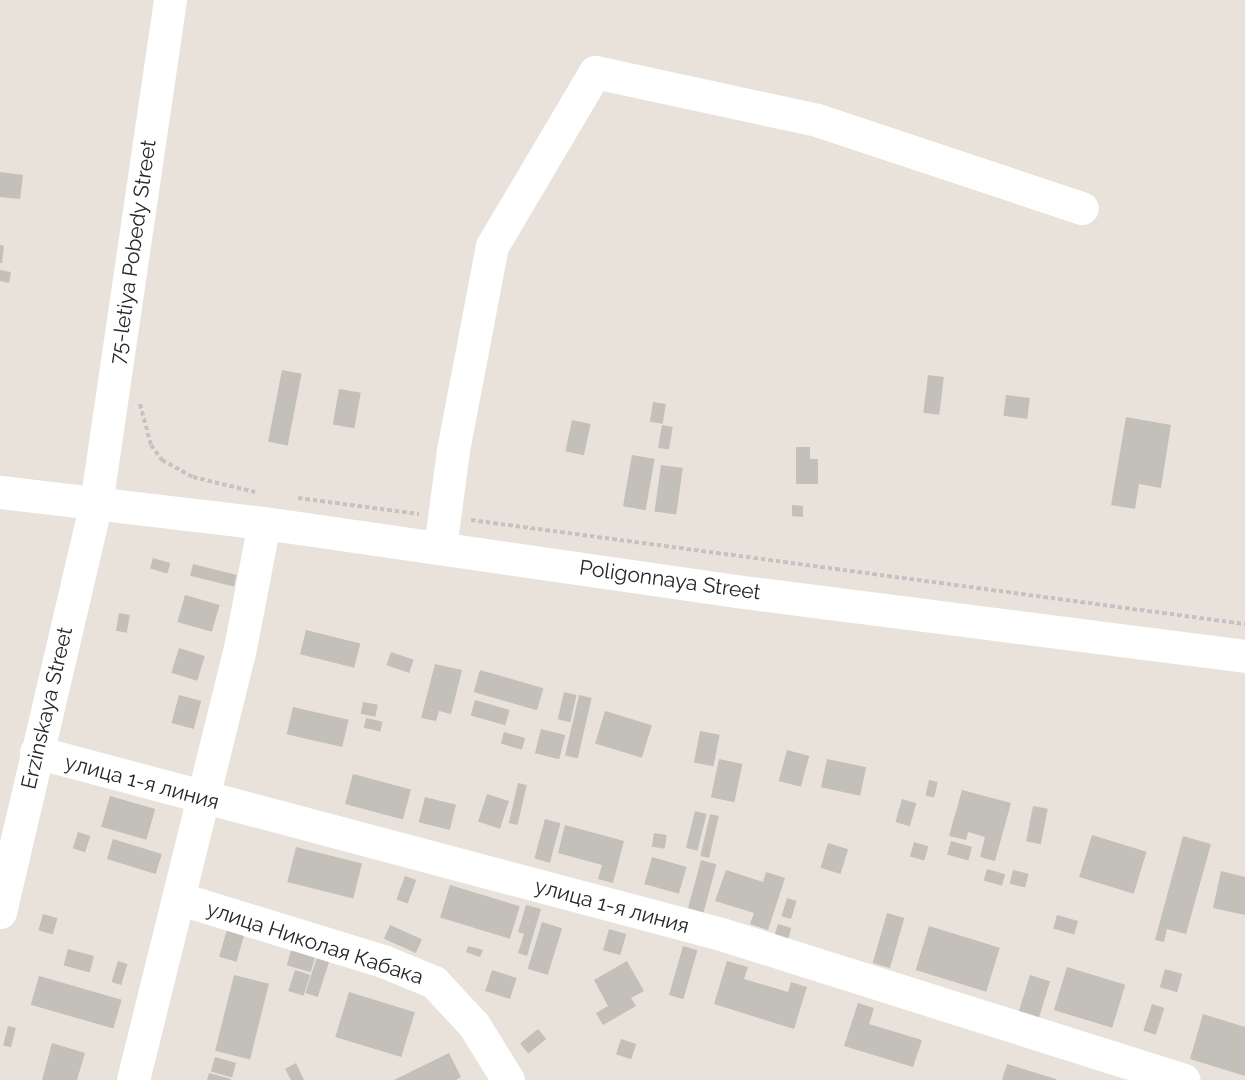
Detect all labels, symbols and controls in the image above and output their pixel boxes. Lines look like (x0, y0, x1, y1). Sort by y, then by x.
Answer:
street label: 75-letiya Pobedy Street (105, 138, 161, 366)
street label: Poligonnaya Street (578, 555, 762, 605)
street label: Erzinskaya Street (16, 624, 78, 792)
street label: улица 1-я линия (62, 749, 222, 815)
street label: улица 1-я линия (532, 873, 692, 939)
street label: улица Николая Кабака (203, 896, 427, 990)

